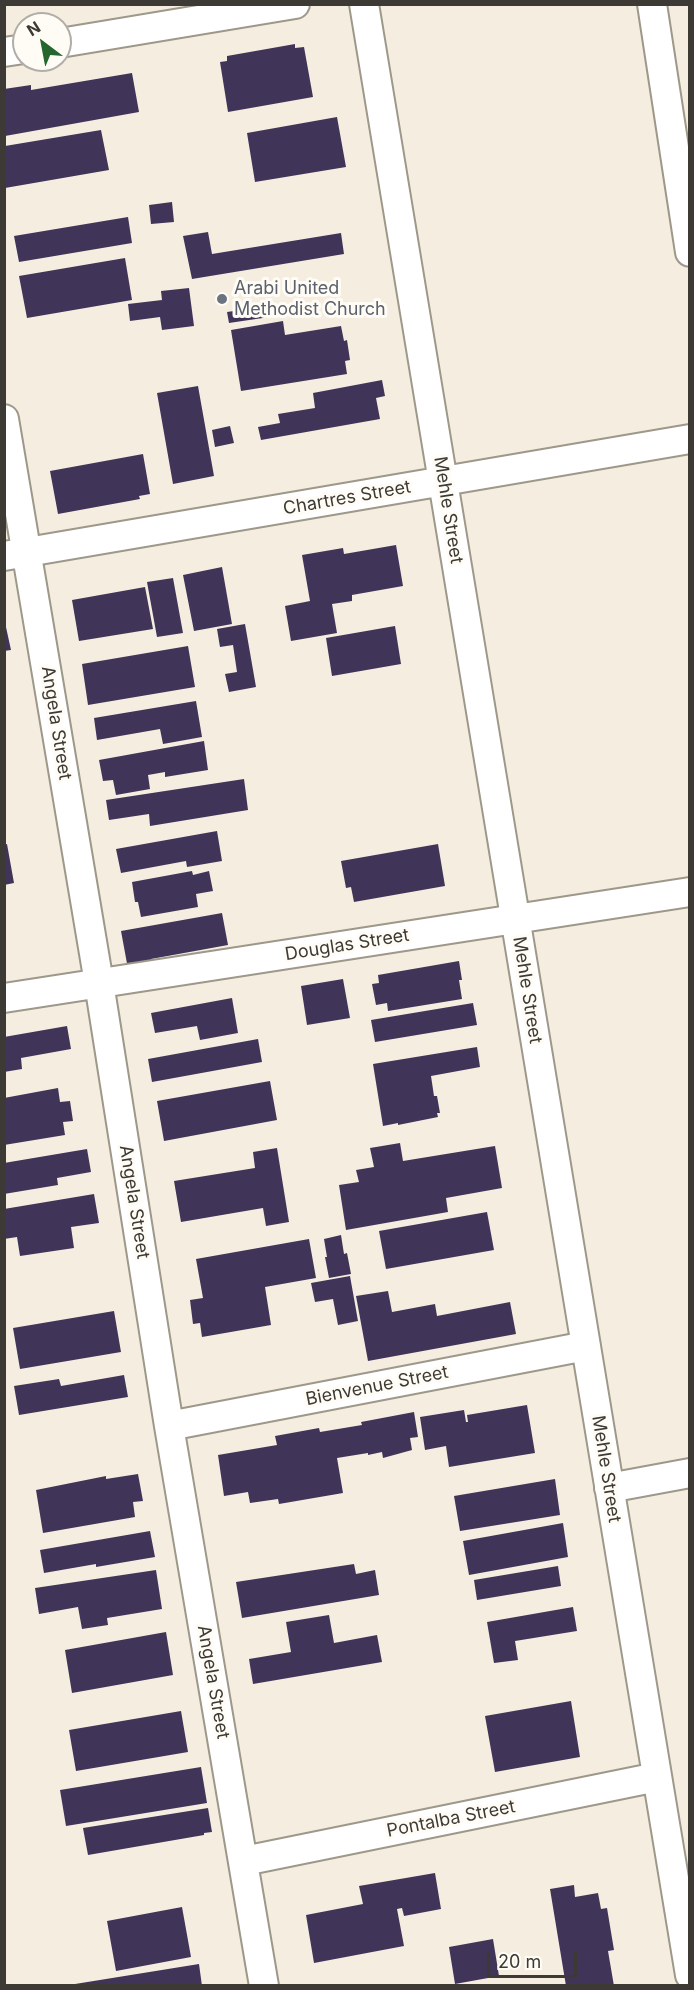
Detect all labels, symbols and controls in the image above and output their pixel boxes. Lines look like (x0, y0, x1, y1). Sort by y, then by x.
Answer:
north arrow (12, 12, 72, 72)
text: N (23, 17, 44, 40)
place label: Arabi United Methodist Church (234, 278, 386, 320)
marker: Arabi United Methodist Church (215, 292, 229, 306)
street label: Mehle Street (429, 455, 467, 565)
street label: Chartres Street (282, 476, 412, 520)
street label: Angela Street (36, 665, 76, 781)
street label: Douglas Street (283, 925, 411, 965)
street label: Mehle Street (508, 935, 546, 1045)
street label: Angela Street (114, 1144, 154, 1260)
street label: Bienvenue Street (304, 1362, 450, 1410)
street label: Mehle Street (587, 1414, 625, 1524)
street label: Angela Street (192, 1624, 234, 1740)
street label: Pontalba Street (385, 1796, 517, 1842)
scale bar (490, 1939, 580, 1977)
text: 20 m (498, 1951, 541, 1972)

